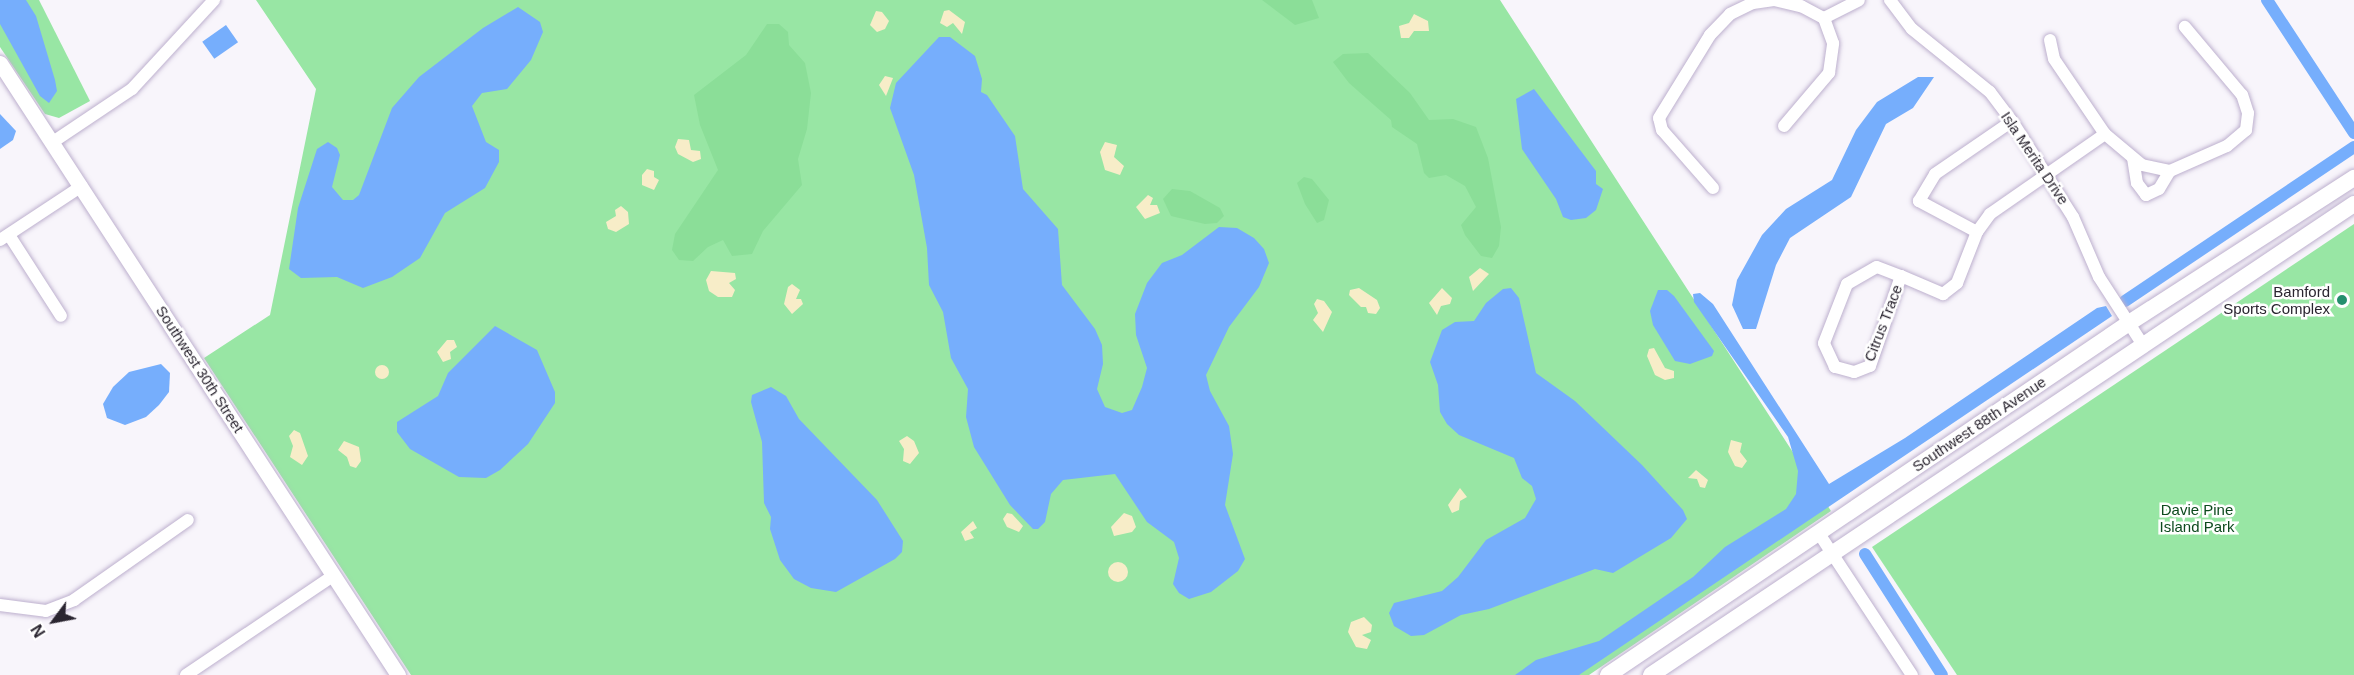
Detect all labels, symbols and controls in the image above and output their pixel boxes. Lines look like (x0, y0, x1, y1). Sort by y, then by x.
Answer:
street label: Isla Merita Drive (1997, 108, 2073, 208)
street label: Citrus Trace (1860, 282, 1906, 364)
place label: Bamford Sports Complex (2223, 282, 2330, 317)
marker: Bamford Sports Complex (2335, 293, 2349, 307)
street label: Southwest 30th Street (152, 302, 248, 436)
street label: Southwest 88th Avenue (1908, 372, 2050, 476)
park label: Davie Pine Island Park (2159, 500, 2235, 535)
north arrow (24, 591, 84, 651)
text: N (28, 621, 49, 640)

